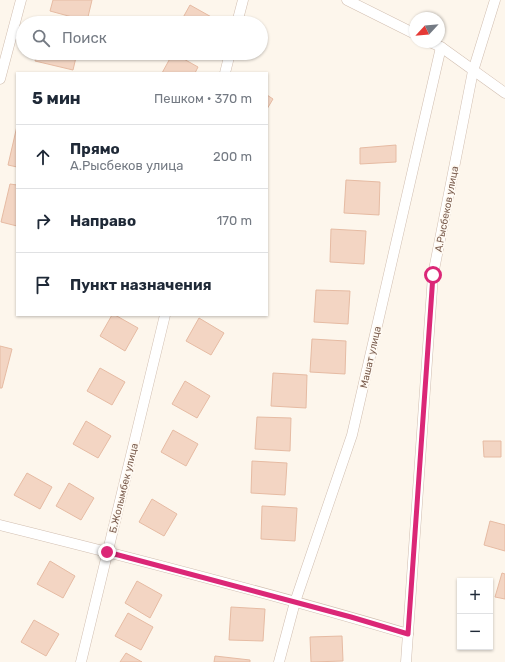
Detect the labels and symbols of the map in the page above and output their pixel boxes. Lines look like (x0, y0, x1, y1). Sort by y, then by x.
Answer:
north arrow (409, 12, 445, 48)
street label: А.Рысбеков улица (433, 165, 461, 253)
route start (424, 266, 442, 284)
street label: Машат улица (358, 325, 384, 389)
street label: Б.Жолымбек улица (107, 442, 141, 534)
route end (98, 543, 116, 561)

